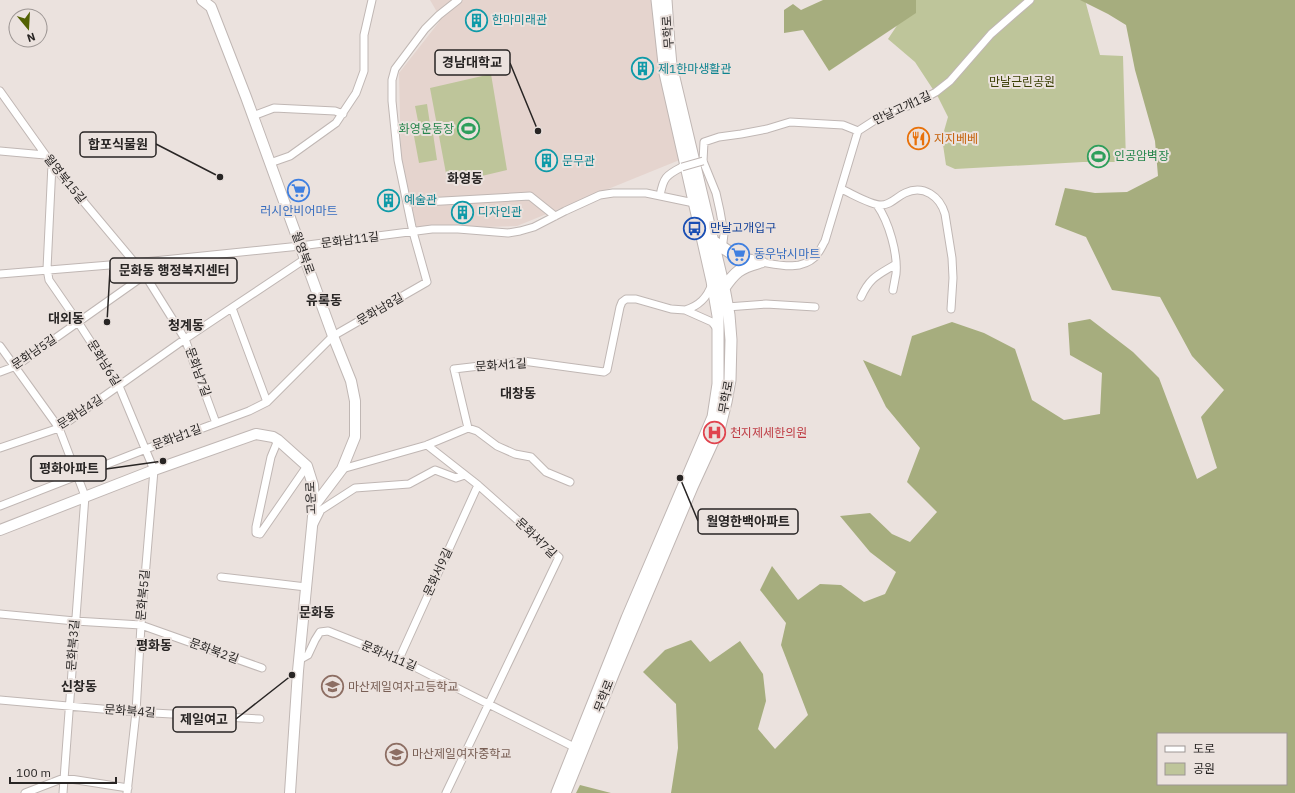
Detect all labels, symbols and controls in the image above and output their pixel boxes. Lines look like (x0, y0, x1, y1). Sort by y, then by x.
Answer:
building icon: 한마미래관 (464, 7, 490, 33)
north arrow (8, 8, 48, 48)
place label: 한마미래관 (492, 12, 547, 27)
street label: 무학로 (659, 15, 676, 49)
text: N (25, 30, 37, 45)
callout: 경남대학교 (435, 50, 510, 75)
text: 경남대학교 (442, 54, 502, 71)
building icon: 제1한마생활관 (629, 56, 655, 82)
place label: 제1한마생활관 (658, 61, 731, 76)
park label: 만날근린공원 (989, 74, 1055, 89)
street label: 만날고개1길 (870, 88, 933, 128)
sports icon: 화영운동장 (456, 116, 482, 142)
place label: 화영운동장 (399, 121, 454, 136)
restaurant icon: 지지베베 (906, 126, 932, 152)
place label: 지지베베 (934, 131, 978, 146)
callout: 합포식물원 (80, 132, 156, 157)
text: 합포식물원 (88, 136, 148, 153)
sports icon: 인공암벽장 (1085, 143, 1111, 169)
building icon: 문무관 (533, 148, 559, 174)
place label: 인공암벽장 (1114, 148, 1169, 163)
street label: 월영북15길 (41, 151, 90, 206)
place label: 문무관 (562, 153, 595, 168)
district label: 화영동 (447, 170, 483, 187)
supermarket icon: 러시안비어마트 (286, 177, 312, 203)
building icon: 예술관 (375, 187, 401, 213)
place label: 예술관 (404, 192, 437, 207)
building icon: 디자인관 (450, 199, 476, 225)
place label: 러시안비어마트 (260, 203, 338, 218)
place label: 디자인관 (478, 204, 522, 219)
bus stop icon: 만날고개입구 (681, 215, 707, 241)
place label: 만날고개입구 (710, 220, 776, 235)
street label: 문화남11길 (320, 228, 380, 251)
street label: 월영북로 (289, 230, 318, 276)
supermarket icon: 동우낚시마트 (726, 241, 752, 267)
place label: 동우낚시마트 (754, 246, 820, 261)
callout: 문화동 행정복지센터 (110, 258, 237, 283)
text: 문화동 행정복지센터 (119, 262, 229, 279)
street label: 문화남8길 (354, 289, 406, 328)
district label: 유록동 (306, 292, 342, 309)
district label: 대외동 (48, 310, 84, 327)
district label: 청계동 (168, 317, 204, 334)
street label: 문화남5길 (8, 331, 59, 372)
street label: 문화남6길 (84, 337, 124, 388)
street label: 문화남7길 (183, 345, 214, 399)
street label: 문화서1길 (475, 355, 527, 374)
street label: 무학로 (715, 379, 736, 415)
district label: 대창동 (500, 385, 536, 402)
street label: 문화남4길 (54, 391, 105, 432)
hospital icon: 천지제세한의원 (701, 420, 727, 446)
street label: 문화남1길 (150, 421, 204, 452)
place label: 천지제세한의원 (730, 425, 807, 440)
callout: 평화아파트 (31, 456, 106, 481)
text: 평화아파트 (39, 460, 99, 477)
street label: 고운로 (302, 481, 319, 515)
callout: 월영한백아파트 (698, 509, 798, 534)
text: 월영한백아파트 (706, 513, 790, 530)
street label: 문화서7길 (513, 514, 560, 561)
street label: 문화서9길 (420, 545, 455, 598)
street label: 문화북5길 (133, 569, 152, 621)
district label: 문화동 (299, 604, 335, 621)
street label: 문화북3길 (63, 619, 82, 671)
street label: 문화북2길 (187, 635, 241, 666)
district label: 평화동 (136, 637, 172, 654)
street label: 문화서11길 (359, 637, 419, 674)
school or university icon: 마산제일여자고등학교 (320, 674, 346, 700)
district label: 신창동 (61, 678, 97, 695)
street label: 무학로 (591, 678, 616, 714)
place label: 마산제일여자고등학교 (348, 679, 458, 694)
street label: 문화북4길 (104, 701, 156, 720)
callout: 제일여고 (173, 707, 236, 732)
text: 제일여고 (180, 711, 228, 728)
legend (1157, 733, 1287, 785)
school or university icon: 마산제일여자중학교 (384, 741, 410, 767)
text: 도로 (1193, 741, 1215, 756)
place label: 마산제일여자중학교 (412, 746, 511, 761)
scale bar (10, 759, 116, 785)
text: 공원 (1193, 761, 1215, 776)
text: 100 m (16, 765, 51, 780)

